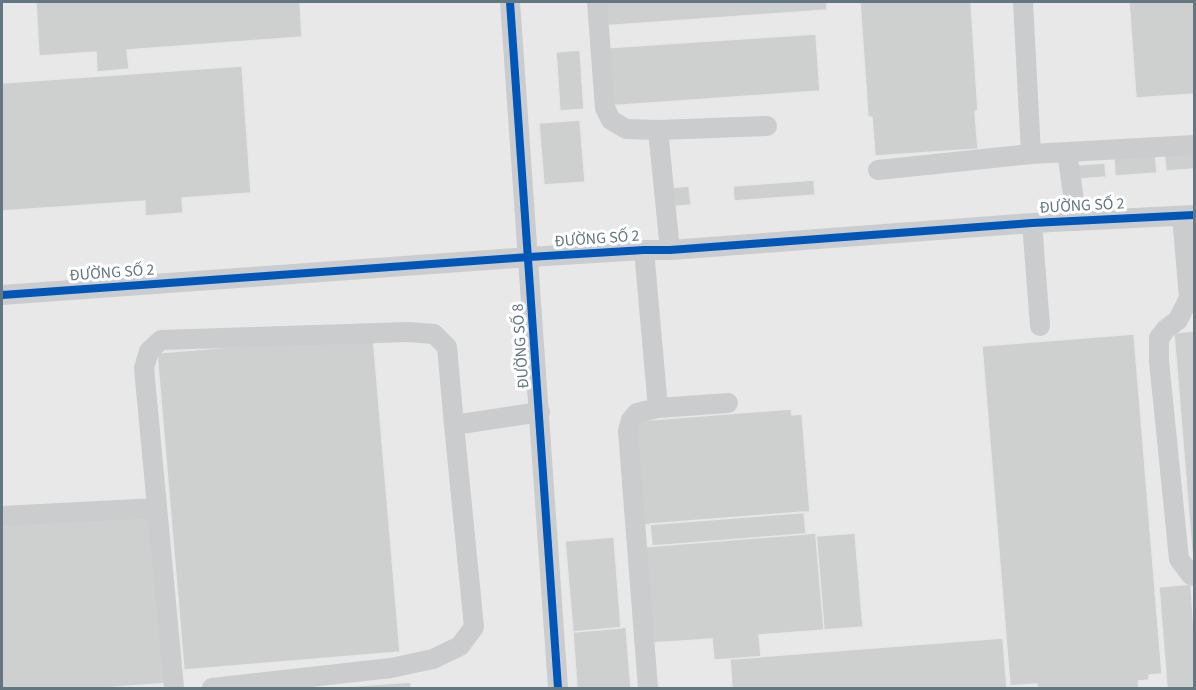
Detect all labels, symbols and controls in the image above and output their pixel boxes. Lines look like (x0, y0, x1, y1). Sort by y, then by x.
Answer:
street label: ĐƯỜNG SỐ 2 (1039, 195, 1125, 219)
street label: ĐƯỜNG SỐ 2 (554, 227, 640, 253)
street label: ĐƯỜNG SỐ 2 (69, 261, 155, 287)
street label: ĐƯỜNG SỐ 8 (509, 303, 535, 389)

